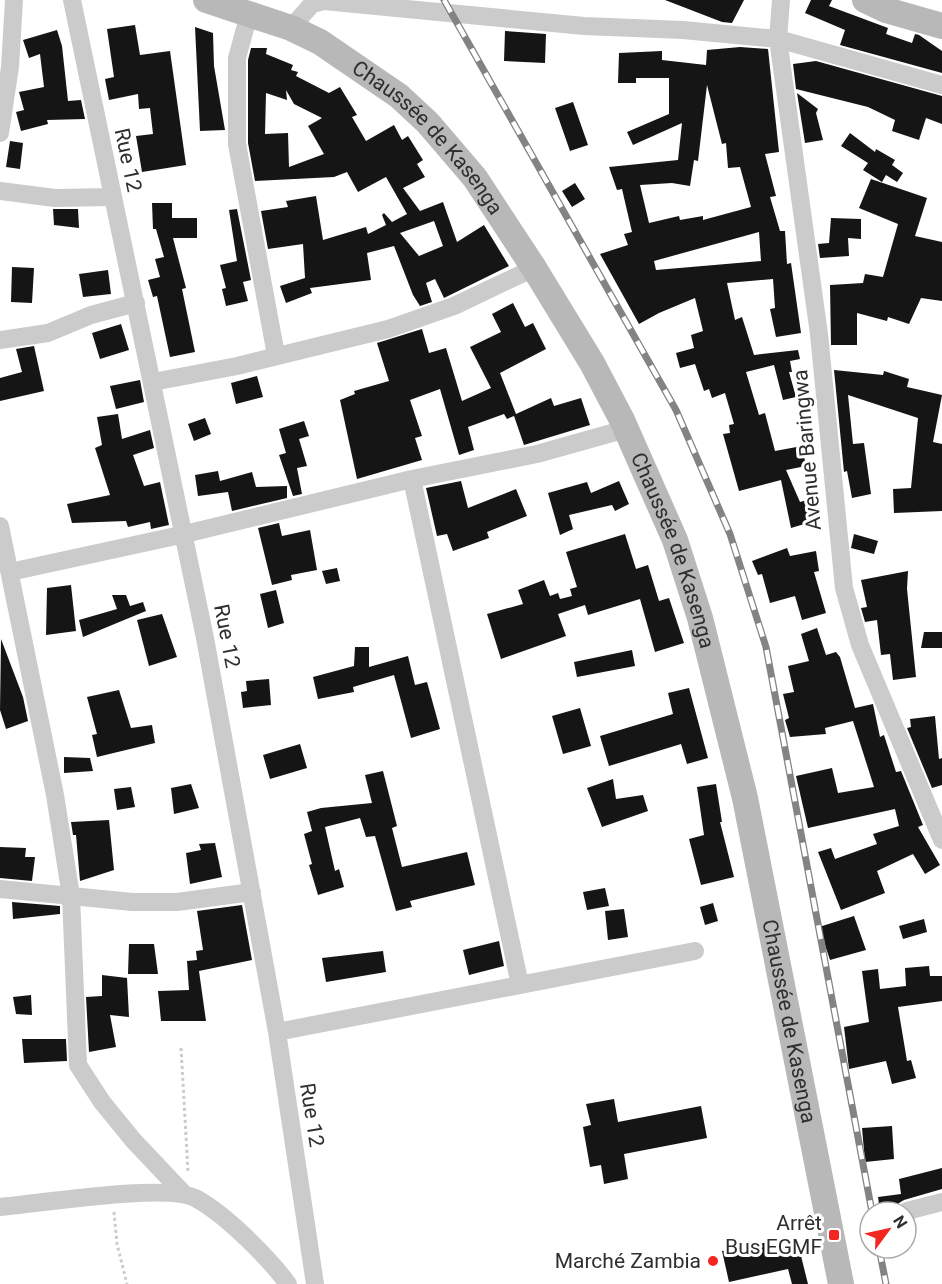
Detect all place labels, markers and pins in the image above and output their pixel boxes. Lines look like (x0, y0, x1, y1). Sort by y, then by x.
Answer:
place label: Arrêt Bus EGMF (725, 1211, 822, 1259)
marker: Arrêt Bus EGMF (827, 1228, 841, 1242)
place label: Marché Zambia (555, 1249, 701, 1273)
marker: Marché Zambia (706, 1254, 720, 1268)

